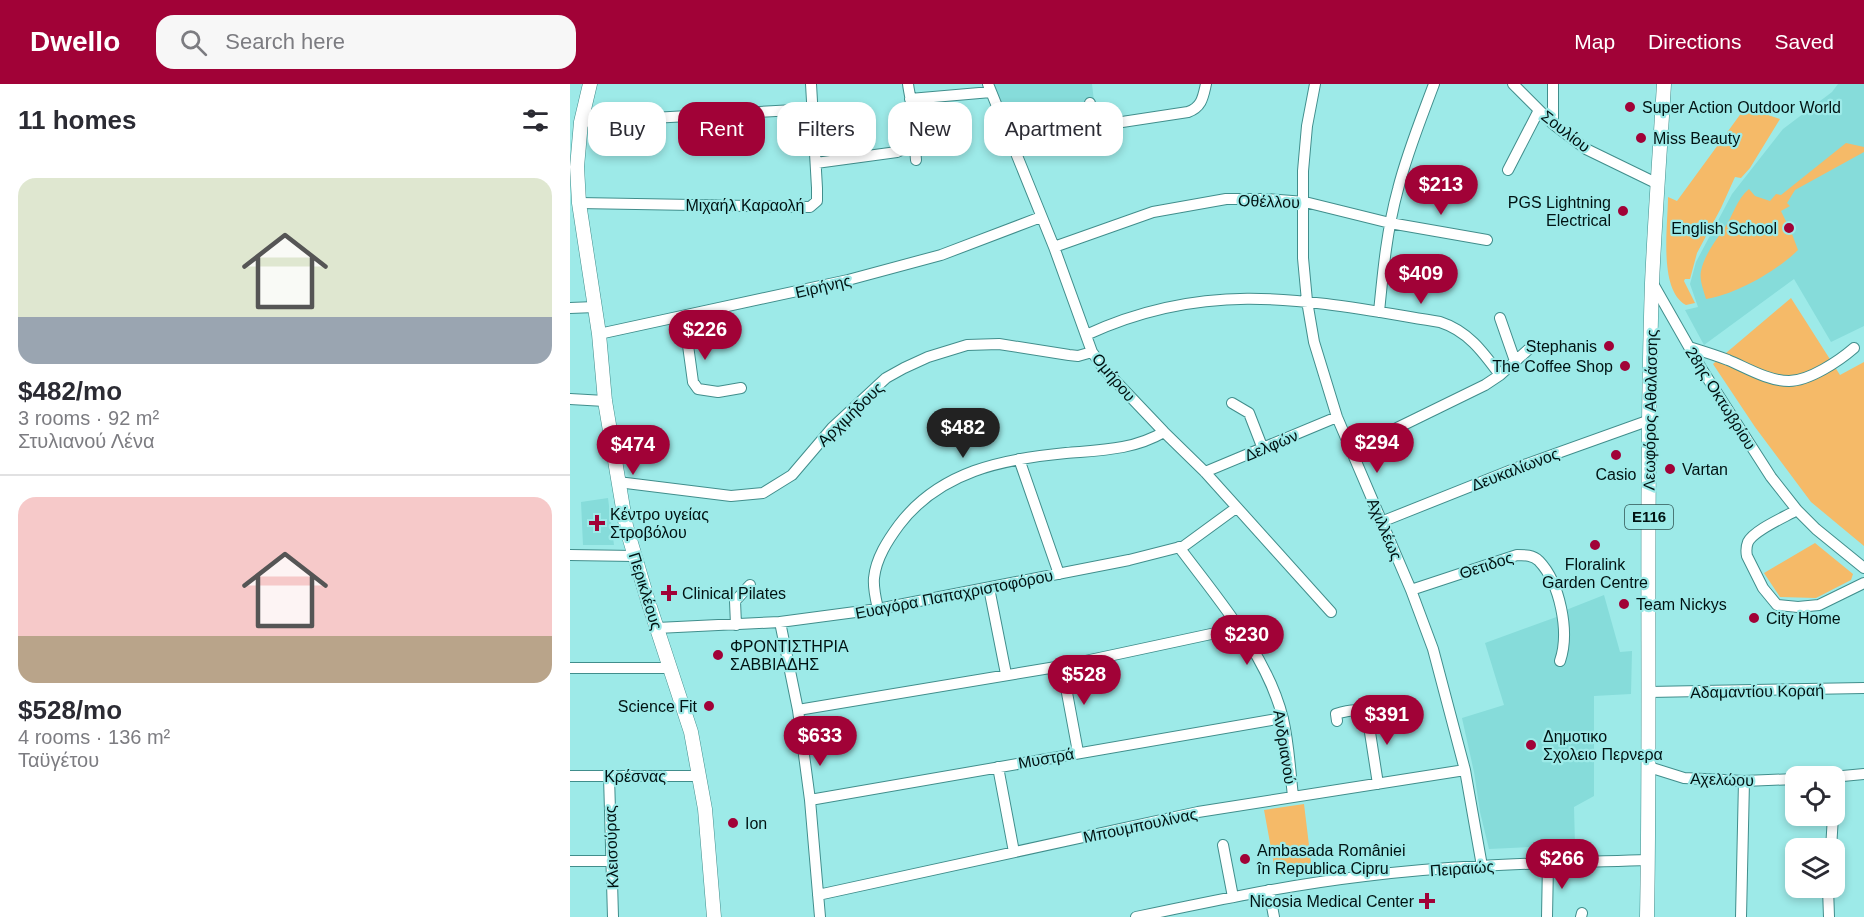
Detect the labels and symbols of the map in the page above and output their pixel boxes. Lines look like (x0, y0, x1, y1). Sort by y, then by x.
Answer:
place label: Super Action Outdoor World (1642, 99, 1841, 116)
marker: Super Action Outdoor World (1623, 100, 1637, 114)
street label: Σουλίου (1538, 107, 1593, 156)
place label: Miss Beauty (1653, 130, 1740, 147)
marker: Miss Beauty (1634, 131, 1648, 145)
pin: $213 (1405, 165, 1477, 216)
street label: Οθέλλου (1238, 192, 1300, 211)
place label: PGS Lightning Electrical (1508, 194, 1611, 229)
street label: Μιχαήλ Καραολή (685, 197, 805, 214)
marker: PGS Lightning Electrical (1616, 204, 1630, 218)
place label: English School (1671, 220, 1777, 237)
marker: English School (1782, 221, 1796, 235)
pin: $409 (1385, 254, 1457, 305)
street label: Ειρήνης (794, 272, 853, 301)
pin: $226 (669, 310, 741, 361)
street label: Λεωφόρος Αθαλάσσης (1641, 329, 1660, 491)
place label: Stephanis (1526, 338, 1597, 355)
marker: Stephanis (1602, 339, 1616, 353)
street label: 28ης Οκτωβρίου (1682, 344, 1759, 453)
street label: Ομήρου (1089, 350, 1139, 405)
place label: The Coffee Shop (1492, 358, 1613, 375)
marker: The Coffee Shop (1618, 359, 1632, 373)
street label: Αρχιμήδους (814, 379, 887, 450)
pin: $482 (927, 408, 999, 459)
pin: $294 (1341, 423, 1413, 474)
pin: $474 (597, 425, 669, 476)
street label: Δελφών (1242, 427, 1300, 464)
street label: Δευκαλίωνος (1469, 445, 1562, 494)
marker: Casio (1609, 448, 1623, 462)
place label: Vartan (1682, 461, 1728, 478)
marker: Vartan (1663, 462, 1677, 476)
place label: Casio (1596, 466, 1637, 483)
street label: Αχιλλέως (1364, 496, 1405, 563)
road number: E116 (1625, 505, 1673, 529)
place label: Κέντρο υγείας Στροβόλου (610, 506, 709, 541)
marker: Κέντρο υγείας Στροβόλου (588, 514, 606, 532)
marker: Floralink Garden Centre (1588, 538, 1602, 552)
street label: Θετιδος (1457, 549, 1515, 582)
street label: Περικλέους (626, 550, 665, 632)
place label: Floralink Garden Centre (1542, 556, 1648, 591)
street label: Ευαγόρα Παπαχριστοφόρου (854, 567, 1054, 622)
marker: Clinical Pilates (660, 584, 678, 602)
place label: Clinical Pilates (682, 585, 786, 602)
place label: Team Nickys (1636, 596, 1727, 613)
marker: Team Nickys (1617, 597, 1631, 611)
place label: City Home (1766, 610, 1841, 627)
marker: City Home (1747, 611, 1761, 625)
pin: $230 (1211, 615, 1283, 666)
place label: ΦΡΟΝΤΙΣΤΗΡΙΑ ΣΑΒΒΙΑΔΗΣ (730, 638, 849, 673)
marker: ΦΡΟΝΤΙΣΤΗΡΙΑ ΣΑΒΒΙΑΔΗΣ (711, 648, 725, 662)
pin: $528 (1048, 655, 1120, 706)
street label: Αδαμαντίου Κοραή (1690, 682, 1824, 701)
pin: $391 (1351, 695, 1423, 746)
place label: Science Fit (618, 698, 698, 715)
marker: Science Fit (702, 699, 716, 713)
street label: Ανδριανού (1270, 709, 1299, 785)
pin: $633 (784, 716, 856, 767)
place label: Δημοτικο Σχολειο Περνερα (1543, 728, 1663, 763)
marker: Δημοτικο Σχολειο Περνερα (1524, 738, 1538, 752)
street label: Μυστρά (1017, 745, 1075, 772)
street label: Κρέσνας (604, 768, 666, 785)
street label: Αχελώου (1690, 770, 1754, 789)
street label: Κλεισούρας (602, 805, 621, 889)
street label: Μπουμπουλίνας (1082, 805, 1199, 846)
place label: Ion (745, 815, 767, 832)
marker: Ion (726, 816, 740, 830)
pin: $266 (1526, 839, 1598, 890)
place label: Ambasada României în Republica Cipru (1256, 842, 1406, 877)
marker: Ambasada României în Republica Cipru (1238, 852, 1252, 866)
street label: Πειραιώς (1429, 858, 1495, 879)
marker: Nicosia Medical Center (1418, 892, 1436, 910)
place label: Nicosia Medical Center (1249, 893, 1415, 910)

